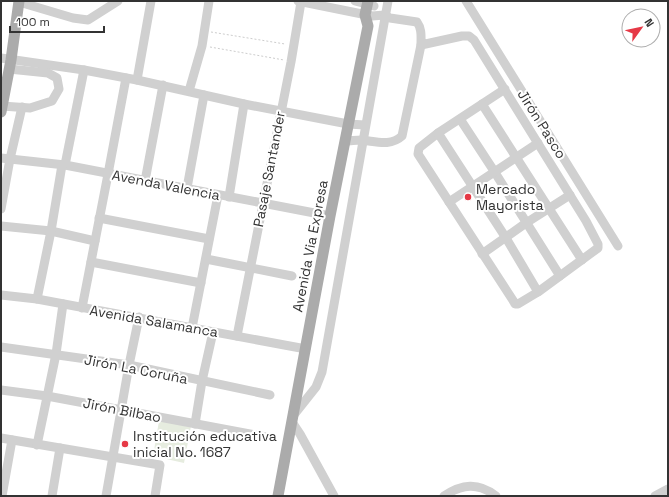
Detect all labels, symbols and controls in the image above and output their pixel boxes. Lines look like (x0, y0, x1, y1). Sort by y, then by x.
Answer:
scale bar (10, 8, 104, 34)
north arrow (621, 8, 661, 48)
text: 100 m (16, 14, 50, 30)
text: N (642, 16, 657, 29)
street label: Jirón Pasco (514, 86, 570, 162)
street label: Pasaje Santander (249, 110, 289, 228)
street label: Avenda Valencia (111, 166, 221, 204)
street label: Avenida Via Expresa (288, 178, 332, 314)
place label: Mercado Mayorista (476, 180, 544, 214)
marker: Mercado Mayorista (463, 192, 473, 202)
street label: Avenida Salamanca (88, 301, 220, 341)
street label: Jirón La Coruña (83, 350, 189, 388)
street label: Jirón Bilbao (81, 394, 163, 426)
place label: Institución educativa inicial No. 1687 (133, 427, 277, 461)
marker: Institución educativa inicial No. 1687 (120, 439, 130, 449)

